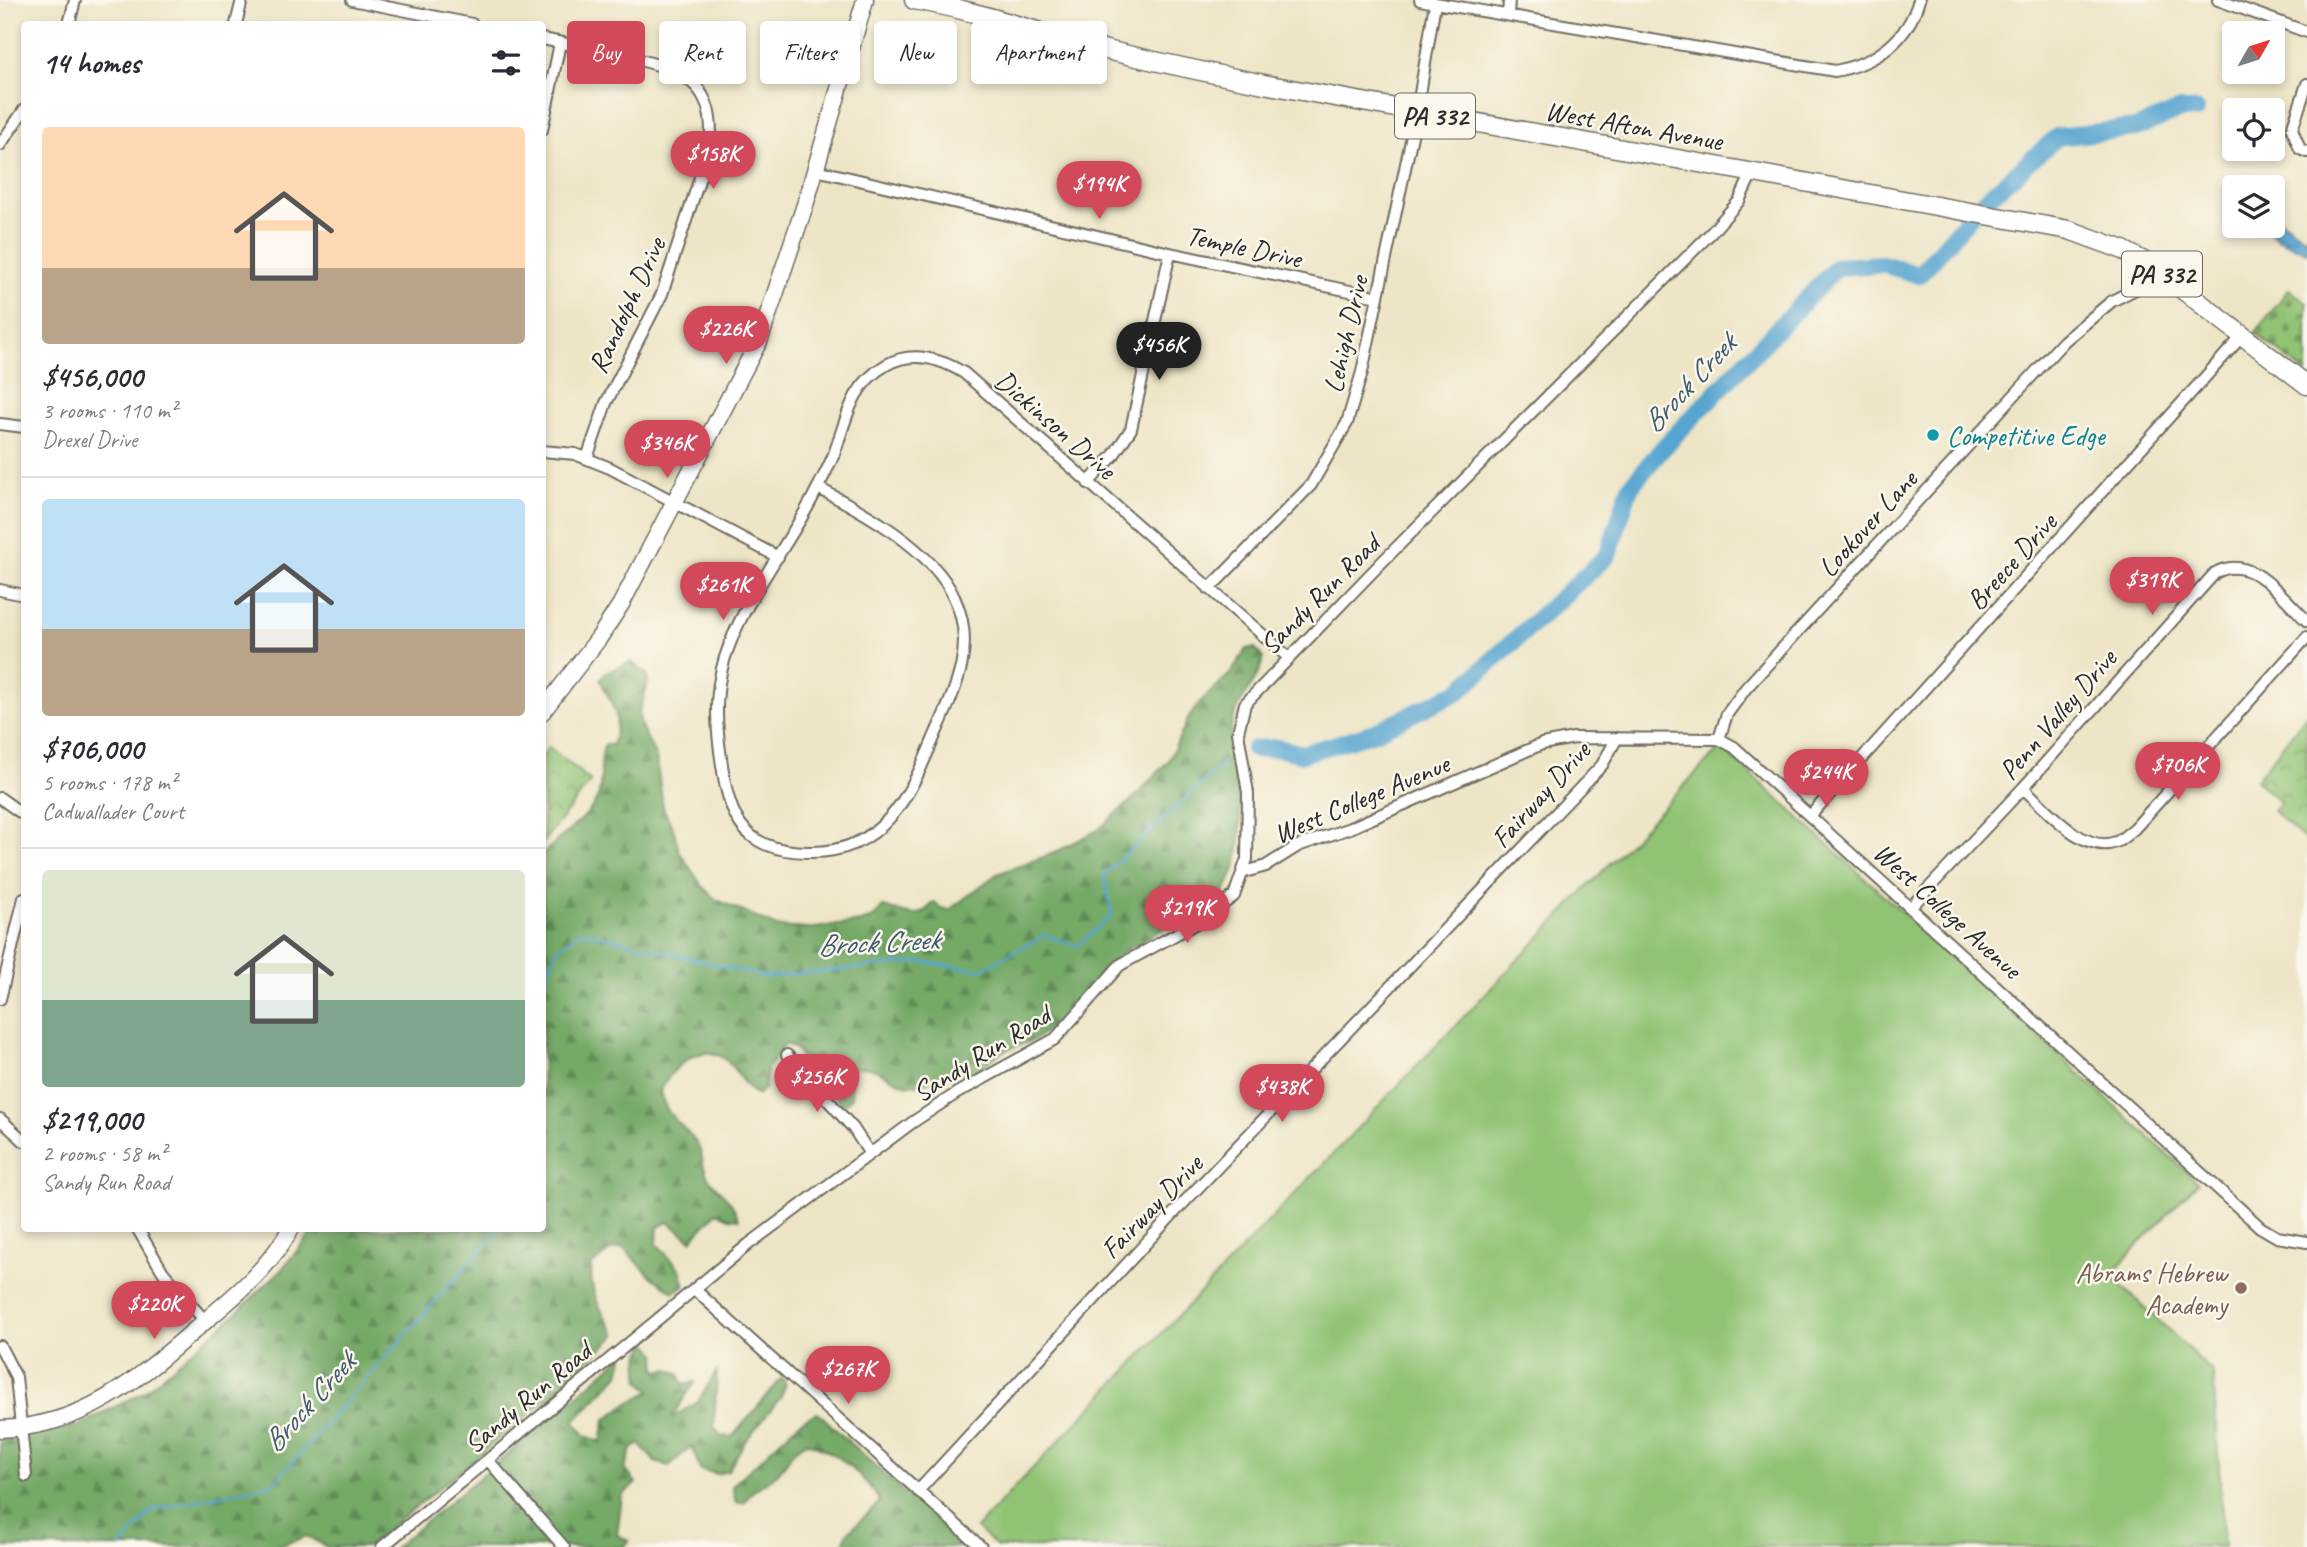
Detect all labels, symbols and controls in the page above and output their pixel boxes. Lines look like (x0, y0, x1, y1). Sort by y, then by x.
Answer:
chip: Buy (567, 21, 645, 84)
chip: Rent (659, 21, 746, 84)
chip: Filters (760, 21, 860, 84)
chip: New (874, 21, 957, 84)
chip: Apartment (971, 21, 1107, 84)
north arrow (2222, 21, 2286, 84)
map controls (2222, 21, 2285, 238)
text: 14 homes (42, 44, 140, 82)
icon: filters (487, 44, 525, 82)
street label: West Afton Avenue (1543, 93, 1727, 159)
road number: PA 332 (1395, 94, 1475, 139)
button: locate (2222, 98, 2285, 161)
pin: $158K (664, 132, 762, 191)
text: $158K (687, 139, 739, 168)
pin: $194K (1050, 162, 1148, 221)
text: $194K (1073, 169, 1125, 198)
icon: home (221, 173, 347, 299)
button: layers (2222, 175, 2285, 238)
street label: Temple Drive (1183, 217, 1306, 276)
street label: Randolph Drive (580, 230, 674, 379)
road number: PA 332 (2122, 252, 2202, 296)
street label: Lehigh Drive (1315, 270, 1376, 396)
pin: $226K (677, 306, 775, 366)
text: $226K (699, 314, 753, 343)
pin: $456K (1110, 322, 1208, 382)
water label: Brock Creek (1634, 322, 1748, 440)
text: $456K (1132, 330, 1186, 359)
text: $456,000 (42, 358, 143, 396)
street label: Dickinson Drive (988, 362, 1125, 488)
text: 3 rooms · 110 m² (42, 396, 177, 425)
place label: Competitive Edge (1947, 418, 2107, 453)
pin: $346K (618, 420, 716, 480)
text: Drexel Drive (42, 425, 137, 454)
marker: Competitive Edge (1925, 427, 1941, 443)
text: $346K (640, 428, 694, 457)
street label: Lookover Lane (1810, 461, 1926, 584)
street label: Breece Drive (1959, 504, 2065, 617)
street label: Sandy Run Road (1252, 524, 1390, 662)
icon: home (221, 545, 347, 671)
pin: $319K (2103, 558, 2201, 617)
pin: $261K (674, 562, 772, 622)
text: $319K (2126, 565, 2178, 594)
text: $261K (696, 570, 750, 599)
street label: Penn Valley Drive (1991, 640, 2125, 787)
text: $706,000 (42, 730, 143, 768)
street label: Fairway Drive (1483, 732, 1599, 855)
pin: $706K (2129, 742, 2227, 802)
street label: West College Avenue (1268, 745, 1456, 851)
pin: $244K (1777, 750, 1875, 809)
text: $706K (2151, 750, 2205, 779)
text: $244K (1799, 757, 1853, 786)
text: 5 rooms · 178 m² (42, 768, 177, 797)
text: Cadwallader Court (42, 797, 184, 826)
street label: West College Avenue (1866, 835, 2030, 987)
pin: $219K (1138, 886, 1236, 945)
text: $219K (1161, 893, 1213, 922)
icon: home (221, 916, 347, 1042)
water label: Brock Creek (816, 920, 945, 964)
street label: Sandy Run Road (906, 995, 1060, 1110)
pin: $256K (768, 1054, 866, 1114)
text: $256K (790, 1062, 844, 1091)
pin: $438K (1233, 1064, 1331, 1124)
text: $438K (1255, 1072, 1309, 1101)
text: $219,000 (42, 1101, 142, 1139)
text: 2 rooms · 58 m² (42, 1139, 166, 1168)
street label: Fairway Drive (1093, 1145, 1211, 1266)
text: Sandy Run Road (42, 1168, 170, 1197)
place label: Abrams Hebrew Academy (2076, 1255, 2230, 1322)
marker: Abrams Hebrew Academy (2233, 1280, 2249, 1296)
pin: $220K (105, 1282, 203, 1341)
text: $220K (127, 1289, 181, 1318)
street label: Sandy Run Road (456, 1331, 601, 1461)
water label: Brock Creek (254, 1340, 367, 1460)
pin: $267K (799, 1346, 897, 1406)
text: $267K (821, 1354, 875, 1383)

